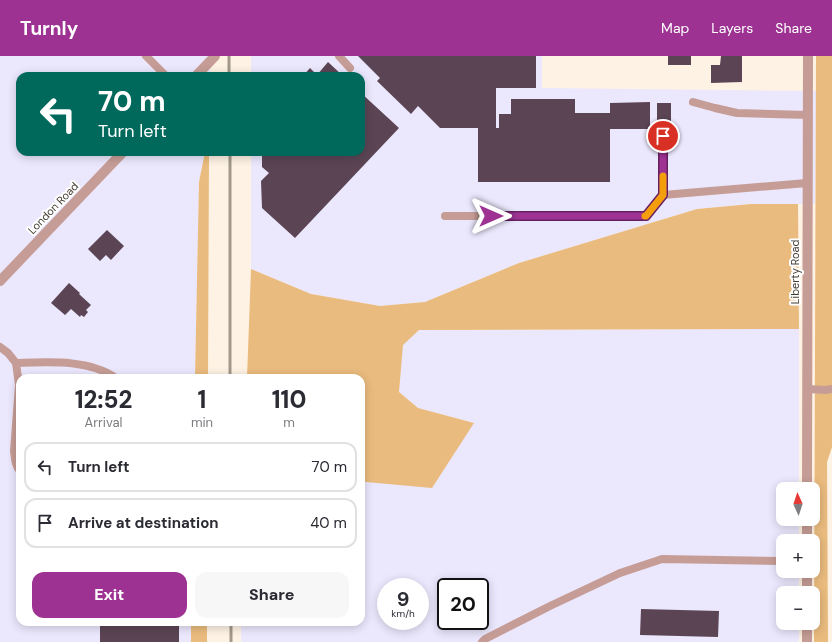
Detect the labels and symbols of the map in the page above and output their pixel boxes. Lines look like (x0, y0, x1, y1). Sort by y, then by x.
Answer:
pin (646, 119, 680, 153)
street label: London Road (25, 179, 81, 237)
position arrow (470, 195, 512, 237)
street label: Liberty Road (788, 240, 802, 304)
north arrow (776, 482, 820, 526)
speed limit sign: 20 (437, 578, 489, 630)

